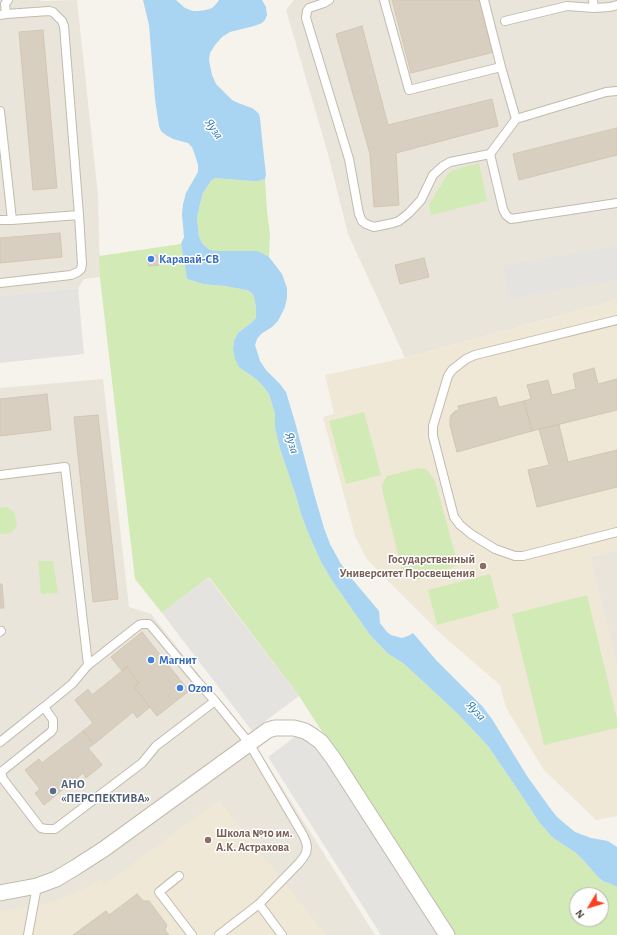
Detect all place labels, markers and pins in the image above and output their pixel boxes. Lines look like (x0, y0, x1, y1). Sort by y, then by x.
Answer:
place label: Каравай-СВ (159, 252, 219, 266)
marker: Каравай-СВ (146, 254, 156, 264)
place label: Государственный Университет Просвещения (339, 552, 475, 580)
marker: Государственный Университет Просвещения (478, 561, 488, 571)
place label: Магнит (159, 653, 196, 667)
marker: Магнит (146, 655, 156, 665)
place label: Ozon (188, 681, 213, 695)
marker: Ozon (175, 683, 185, 693)
place label: АНО «ПЕРСПЕКТИВА» (61, 777, 150, 805)
marker: АНО «ПЕРСПЕКТИВА» (48, 786, 58, 796)
place label: Школа №10 им. А.К. Астрахова (216, 826, 292, 854)
marker: Школа №10 им. А.К. Астрахова (203, 835, 213, 845)

